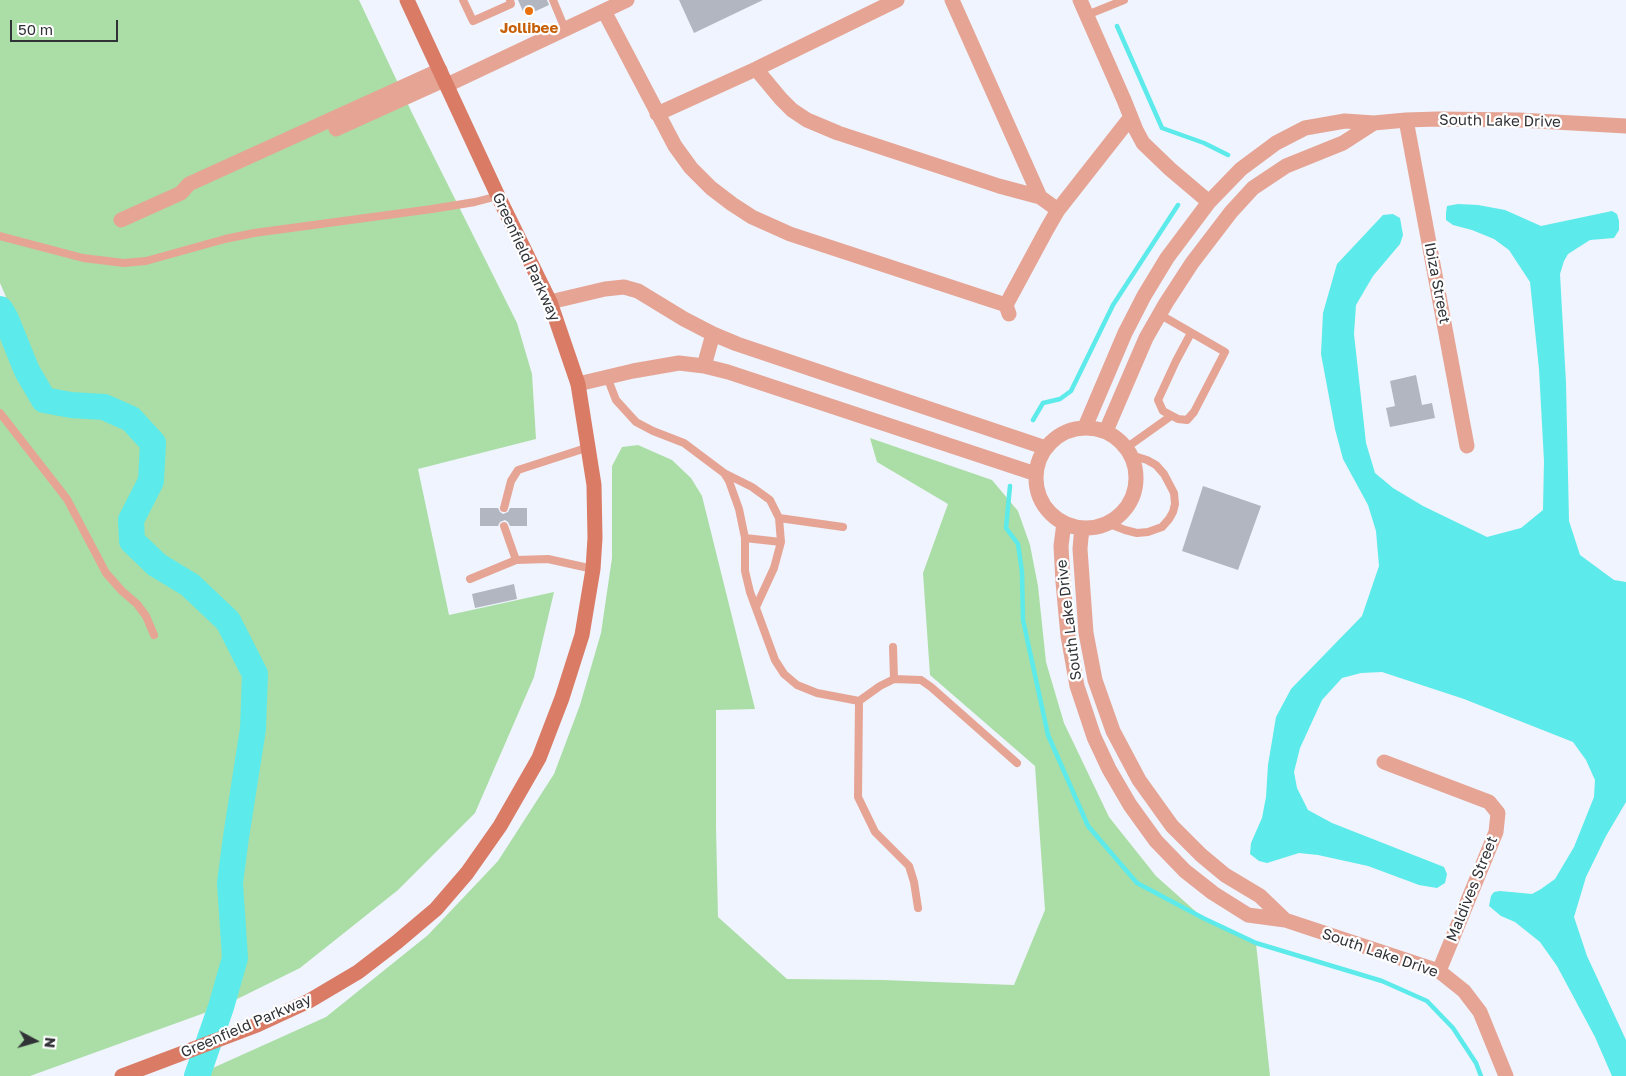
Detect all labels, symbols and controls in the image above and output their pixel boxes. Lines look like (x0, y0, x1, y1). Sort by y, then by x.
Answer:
marker: Jollibee (523, 5, 535, 17)
scale bar (12, 10, 120, 42)
place label: Jollibee (500, 19, 558, 37)
text: 50 m (18, 20, 53, 38)
street label: South Lake Drive (1439, 111, 1561, 131)
street label: Greenfield Parkway (488, 190, 564, 324)
street label: Ibiza Street (1420, 241, 1454, 325)
street label: South Lake Drive (1053, 559, 1085, 681)
street label: Maldives Street (1443, 834, 1501, 944)
street label: South Lake Drive (1320, 925, 1440, 981)
street label: Greenfield Parkway (178, 990, 314, 1062)
north arrow (10, 1016, 60, 1066)
text: N (41, 1036, 59, 1049)

